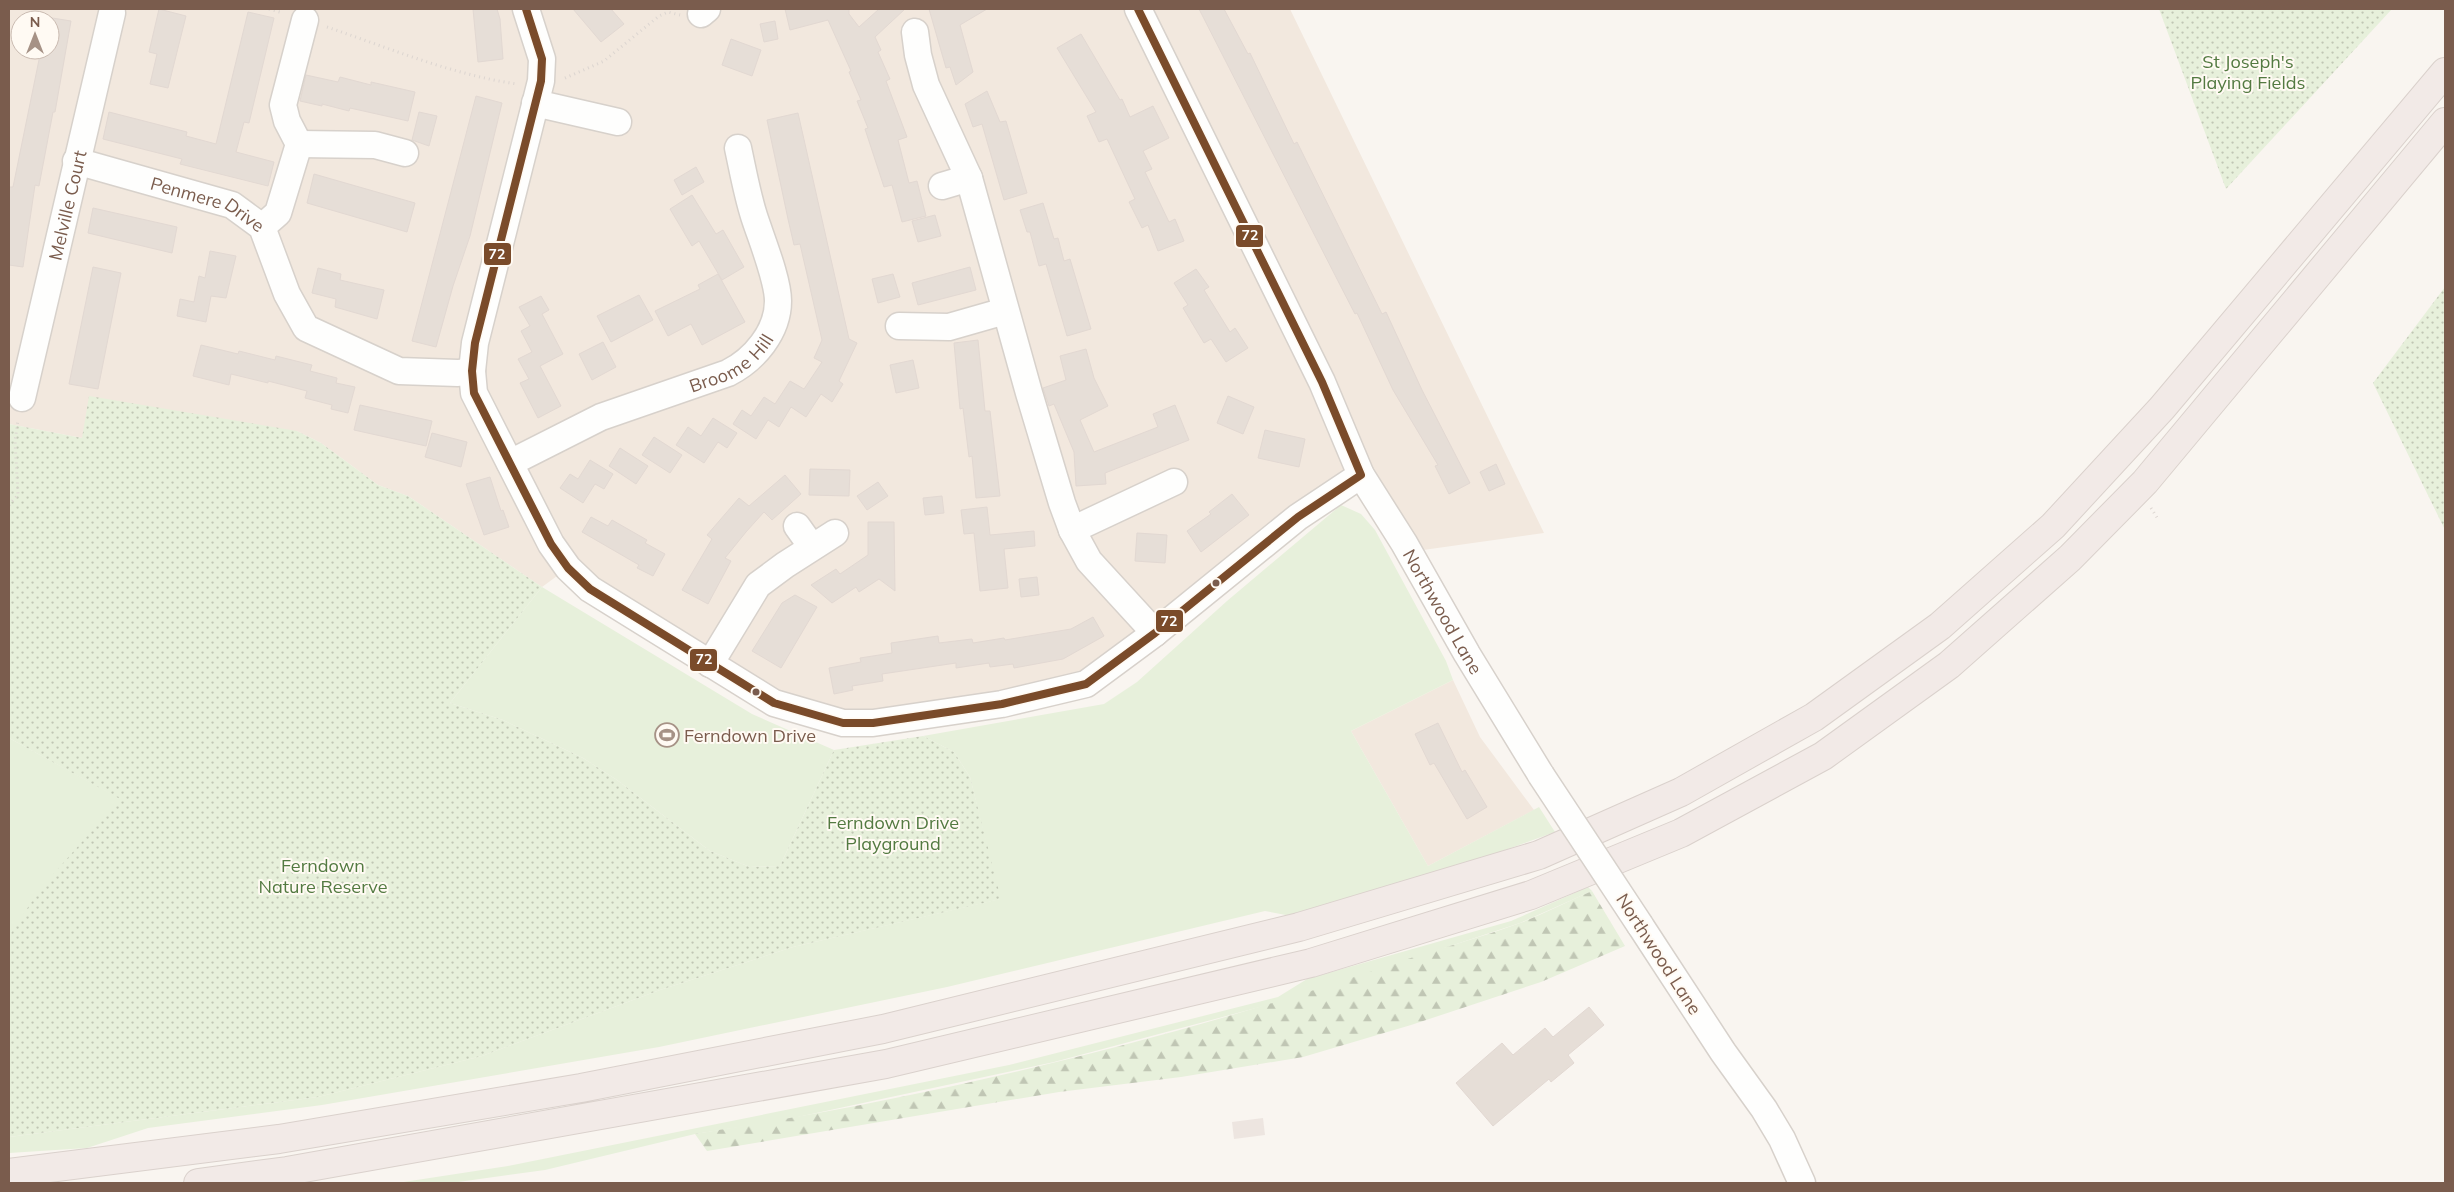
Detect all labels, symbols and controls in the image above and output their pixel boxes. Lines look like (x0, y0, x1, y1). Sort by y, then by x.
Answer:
north arrow (10, 10, 60, 60)
text: N (30, 13, 40, 31)
park label: St Joseph's Playing Fields (2191, 50, 2305, 94)
street label: Melville Court (43, 148, 91, 262)
street label: Penmere Drive (148, 171, 269, 237)
line badge: 72 (1235, 224, 1264, 248)
text: 72 (1242, 226, 1258, 244)
line badge: 72 (483, 242, 512, 266)
text: 72 (489, 245, 505, 263)
street label: Broome Hill (686, 329, 778, 397)
street label: Northwood Lane (1398, 545, 1488, 678)
unlabelled marker (1211, 578, 1221, 588)
line badge: 72 (1155, 609, 1184, 633)
text: 72 (1161, 612, 1177, 630)
line badge: 72 (689, 648, 718, 672)
text: 72 (696, 650, 712, 668)
unlabelled marker (751, 687, 761, 697)
sports icon: Ferndown Drive (654, 722, 680, 748)
place label: Ferndown Drive (684, 724, 816, 747)
park label: Ferndown Drive Playground (827, 811, 959, 855)
park label: Ferndown Nature Reserve (259, 854, 387, 898)
street label: Northwood Lane (1611, 889, 1707, 1019)

